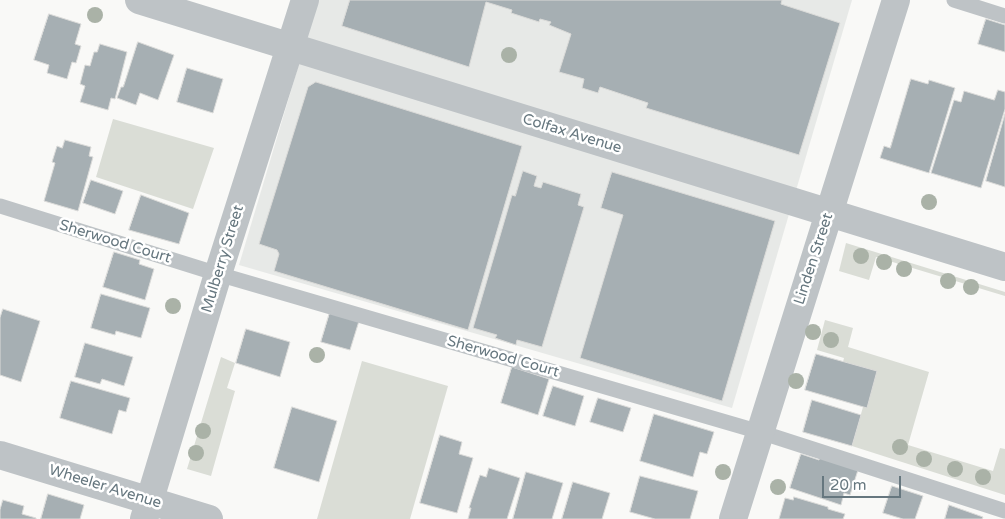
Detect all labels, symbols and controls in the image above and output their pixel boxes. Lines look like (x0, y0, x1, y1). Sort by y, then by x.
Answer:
street label: Colfax Avenue (520, 110, 624, 158)
street label: Mulberry Street (198, 203, 248, 315)
street label: Linden Street (791, 211, 837, 307)
street label: Sherwood Court (57, 216, 173, 268)
street label: Sherwood Court (445, 332, 561, 382)
street label: Wheeler Avenue (47, 461, 163, 513)
scale bar (825, 466, 904, 498)
text: 20 m (830, 476, 867, 494)

